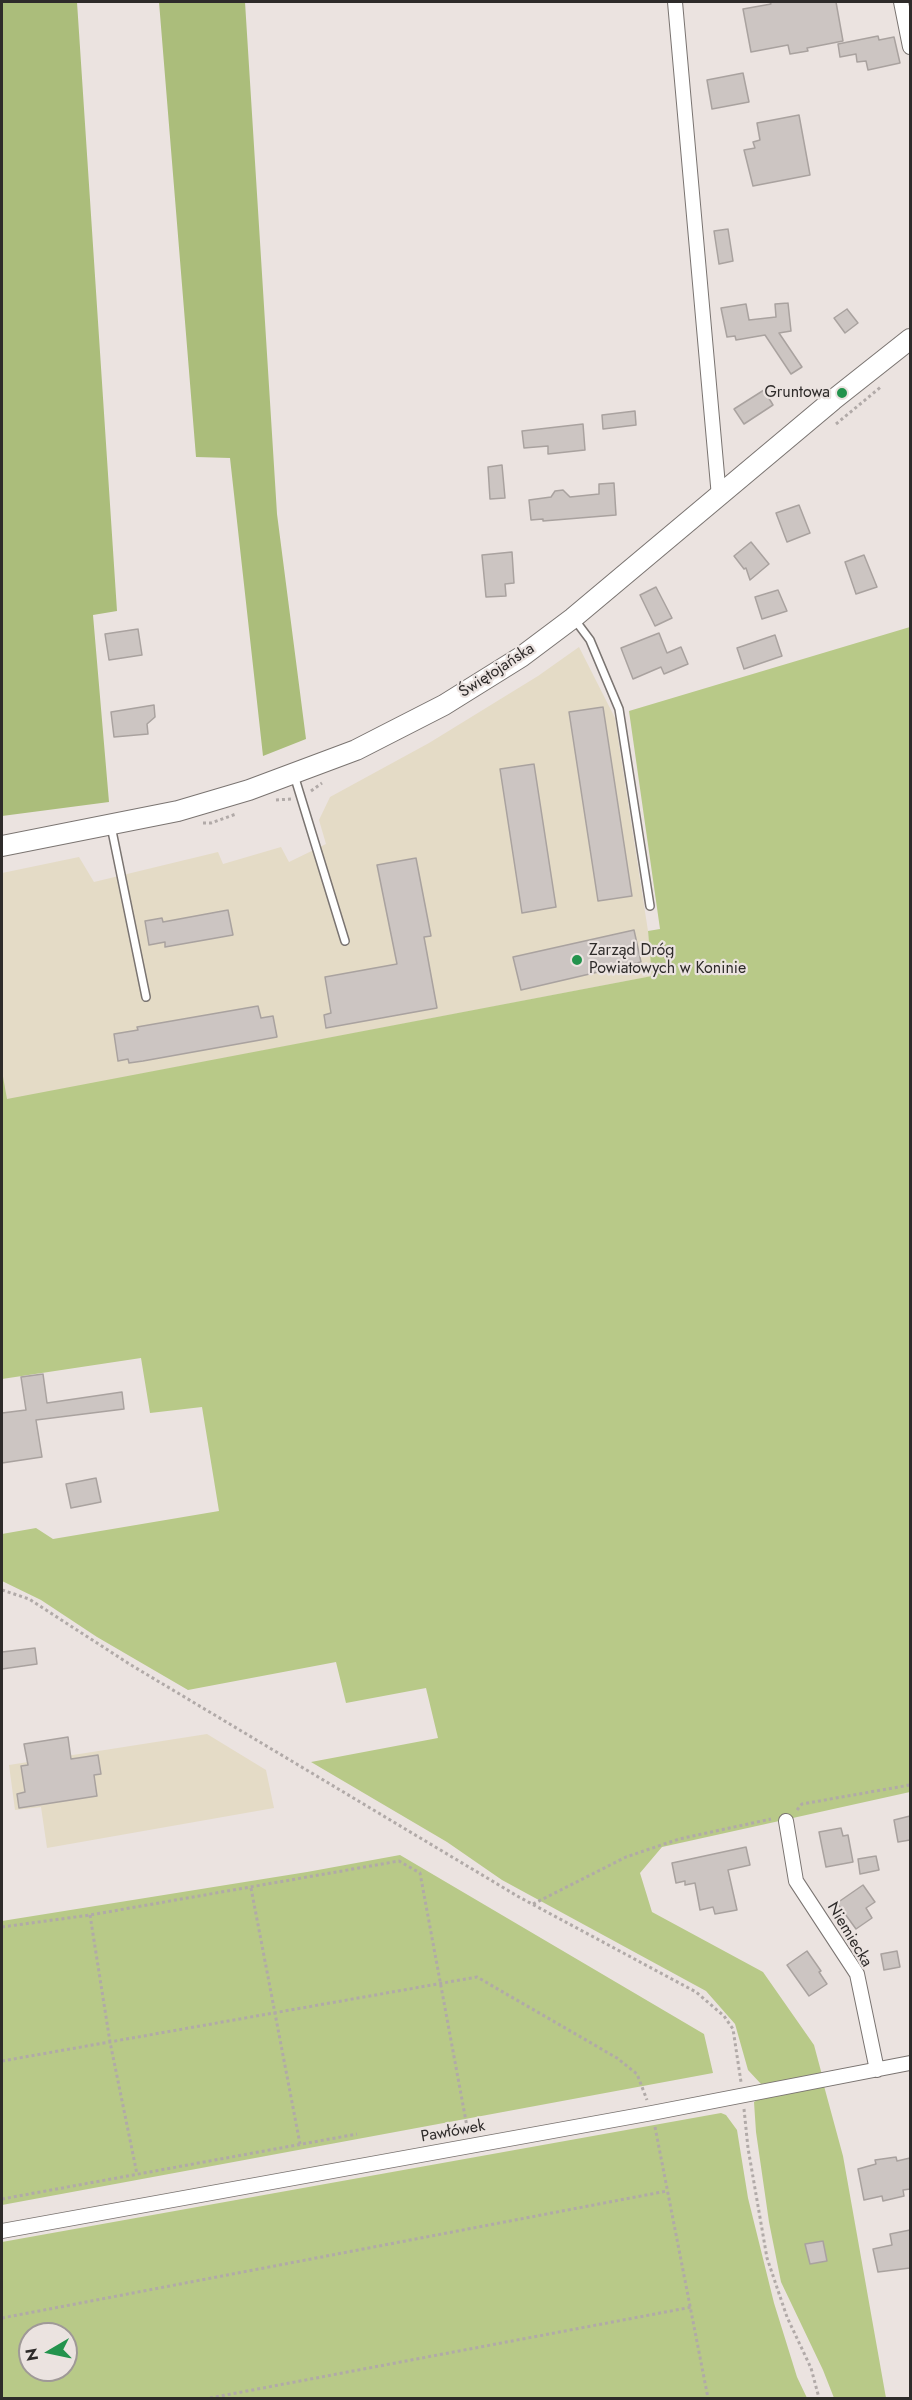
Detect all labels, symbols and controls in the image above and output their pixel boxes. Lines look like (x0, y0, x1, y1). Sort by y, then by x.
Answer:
place label: Gruntowa (764, 383, 830, 403)
marker: Gruntowa (835, 386, 849, 400)
street label: Świętojańska (456, 640, 538, 702)
place label: Zarząd Dróg Powiatowych w Koninie (589, 941, 746, 979)
marker: Zarząd Dróg Powiatowych w Koninie (570, 953, 584, 967)
street label: Niemiecka (822, 1899, 876, 1971)
street label: Pawłówek (419, 2117, 487, 2147)
north arrow (18, 2322, 78, 2382)
text: N (19, 2347, 44, 2363)

